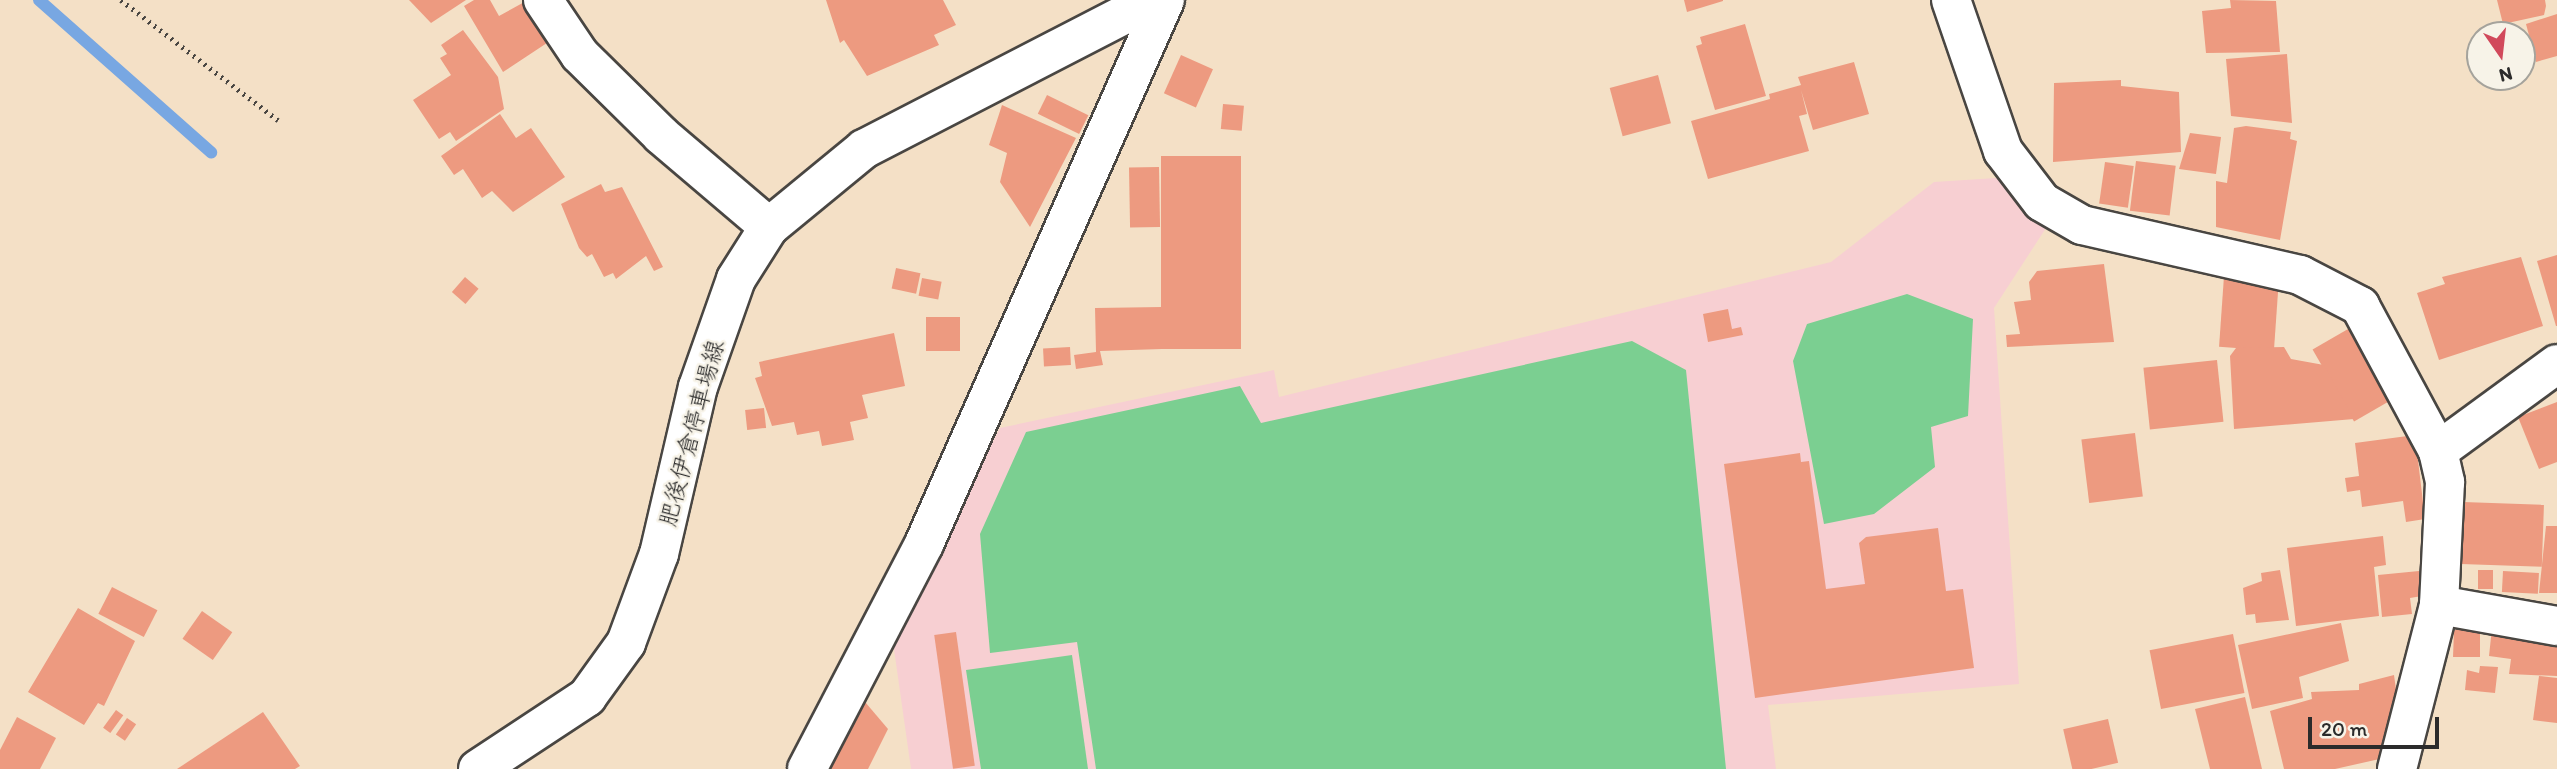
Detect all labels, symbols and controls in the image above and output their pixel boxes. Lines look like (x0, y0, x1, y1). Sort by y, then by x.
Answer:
north arrow (2466, 21, 2536, 91)
text: N (2497, 62, 2515, 88)
street label: 肥後伊倉停車場線 (652, 337, 730, 529)
scale bar (2312, 702, 2443, 746)
text: 20 m (2321, 716, 2367, 741)

